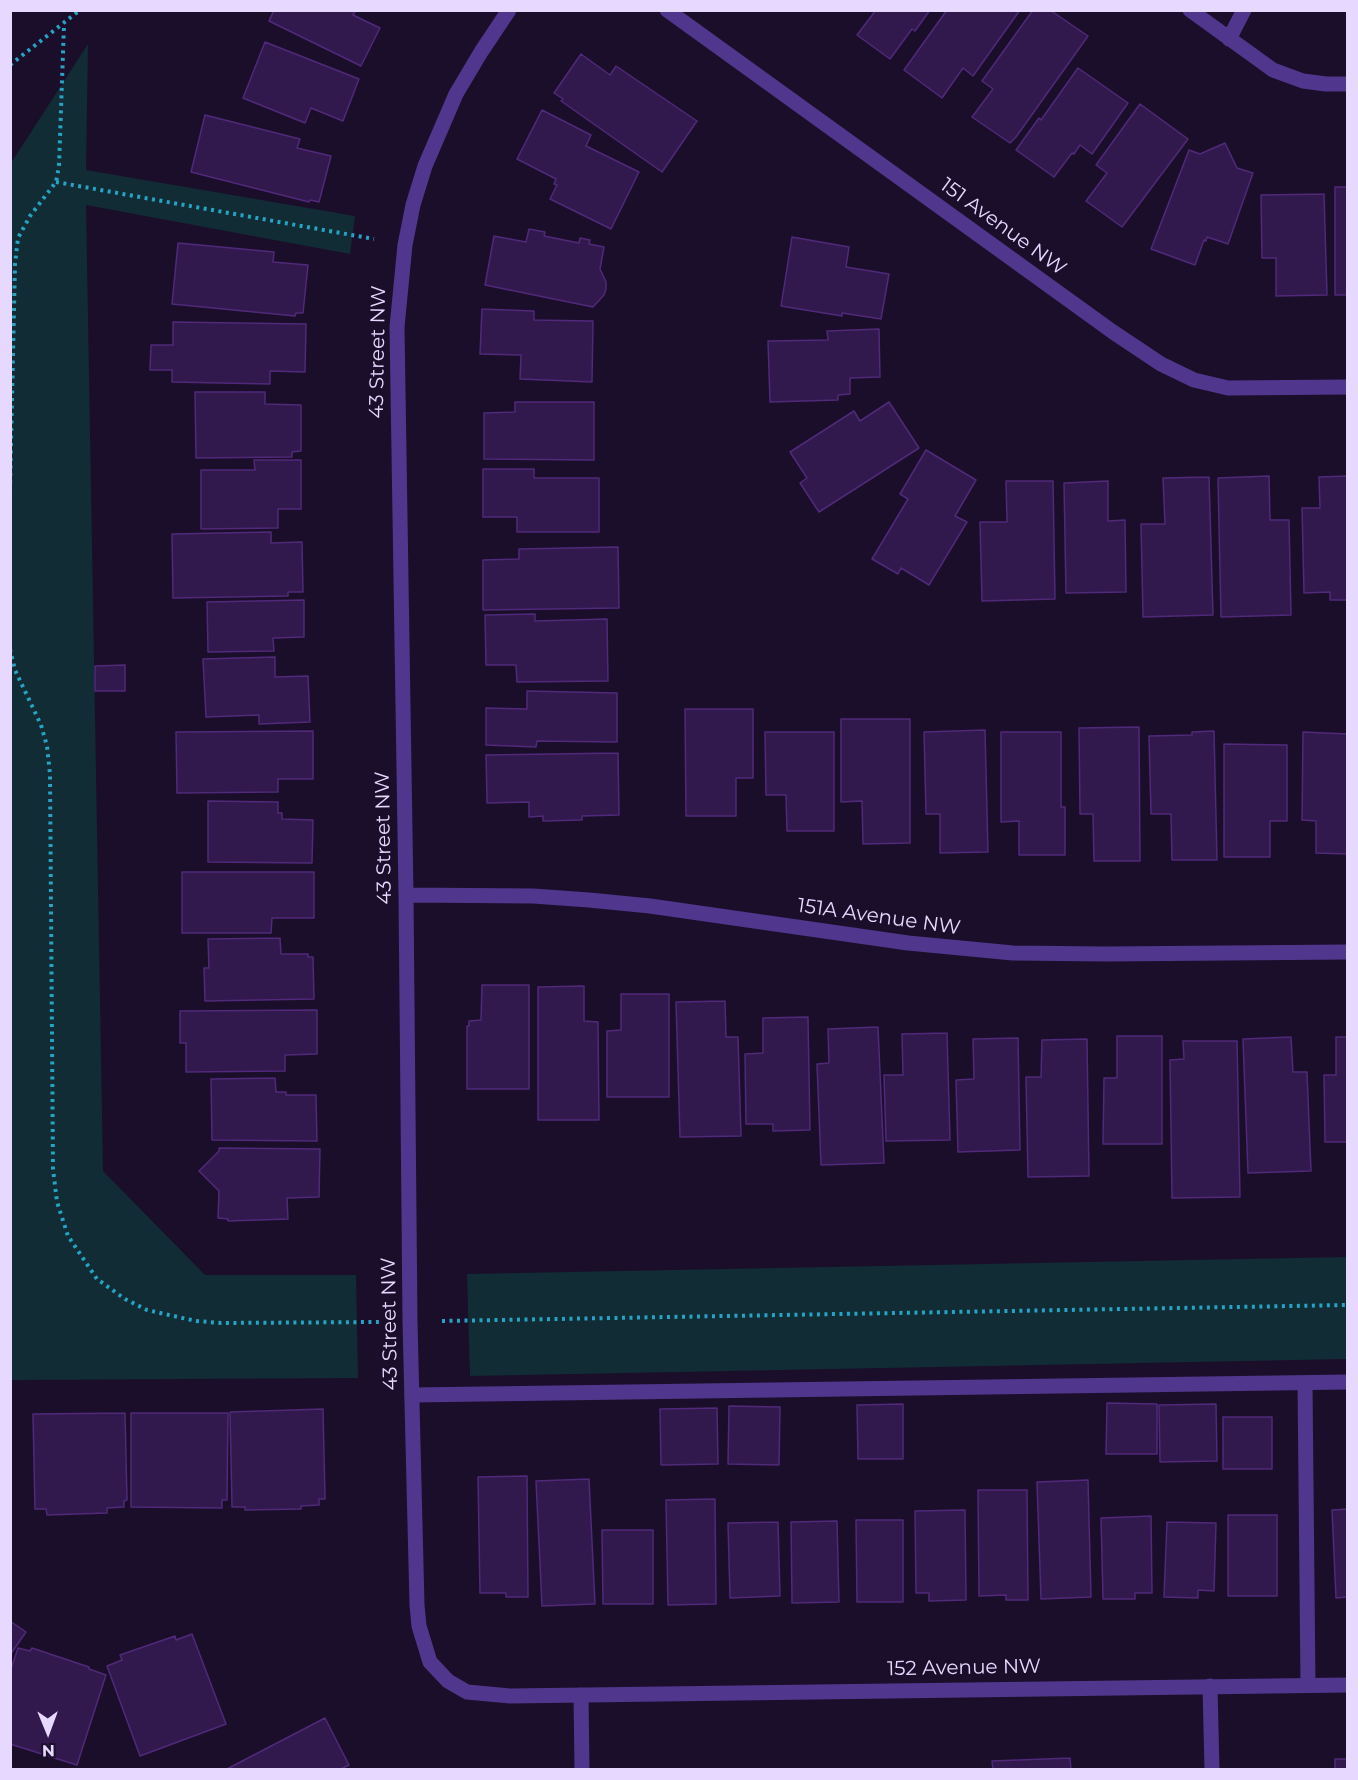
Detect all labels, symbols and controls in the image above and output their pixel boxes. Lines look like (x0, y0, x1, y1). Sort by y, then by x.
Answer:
street label: 151 Avenue NW (935, 173, 1071, 281)
street label: 43 Street NW (365, 285, 391, 419)
street label: 43 Street NW (371, 771, 397, 905)
street label: 151A Avenue NW (796, 894, 962, 940)
street label: 43 Street NW (377, 1257, 403, 1391)
street label: 152 Avenue NW (887, 1655, 1041, 1681)
north arrow (18, 1702, 78, 1762)
text: N (42, 1741, 55, 1760)

